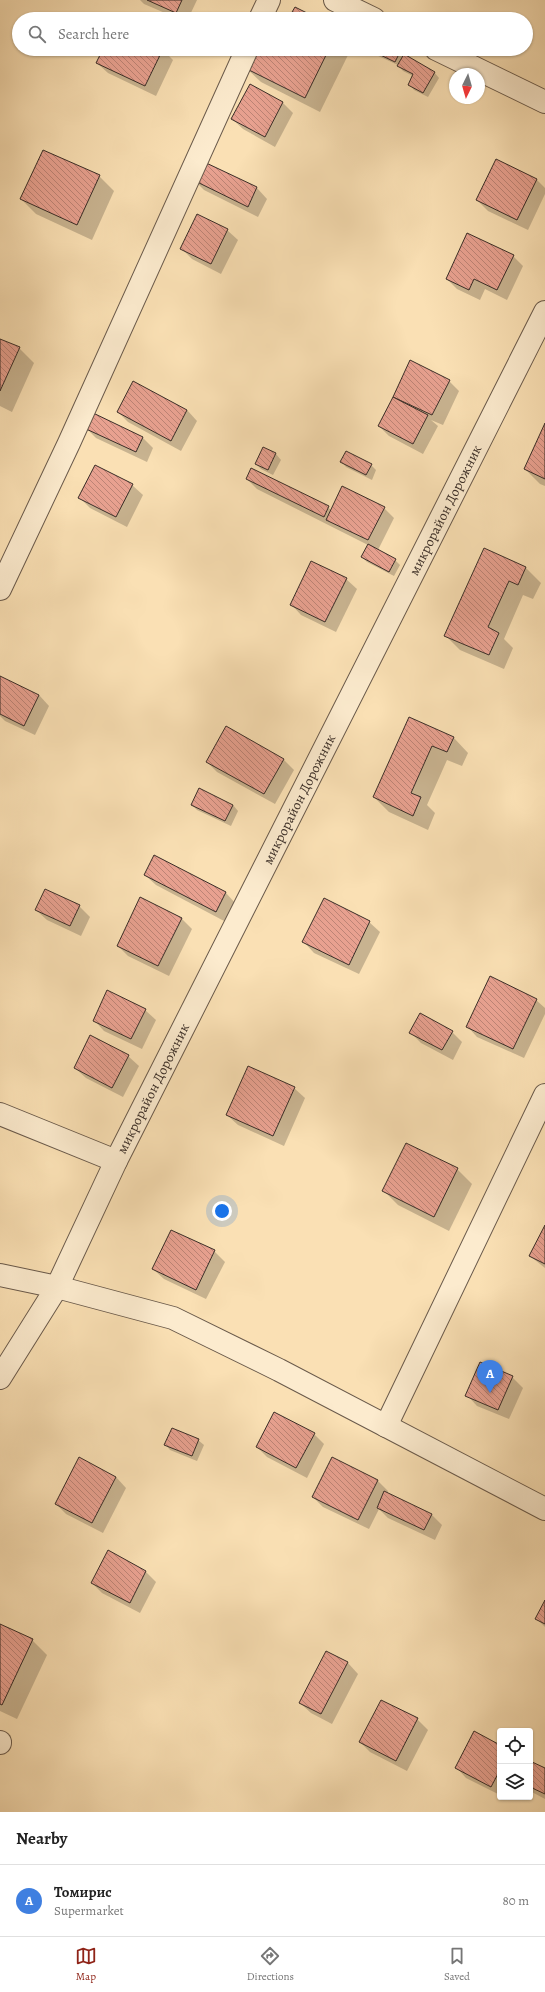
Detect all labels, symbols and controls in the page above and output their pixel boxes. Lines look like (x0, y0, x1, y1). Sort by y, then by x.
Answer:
search box (12, 12, 533, 56)
icon: search (26, 23, 48, 45)
text: Search here (58, 24, 129, 44)
north arrow (449, 68, 485, 104)
street label: микрорайон Дорожник (404, 441, 486, 578)
street label: микрорайон Дорожник (258, 731, 340, 868)
street label: микрорайон Дорожник (112, 1020, 194, 1157)
your location (212, 1201, 232, 1221)
pin: A (477, 1360, 503, 1393)
map controls (497, 1728, 533, 1800)
button: locate (497, 1728, 533, 1764)
button: layers (497, 1764, 533, 1800)
text: Nearby (16, 1827, 67, 1850)
text: Томирис (54, 1882, 112, 1902)
text: A (25, 1892, 33, 1909)
text: 80 m (502, 1892, 529, 1909)
text: Supermarket (54, 1902, 124, 1919)
tab: Map (75, 1945, 97, 1984)
tab: Directions (247, 1945, 294, 1984)
tab: Saved (444, 1945, 470, 1984)

